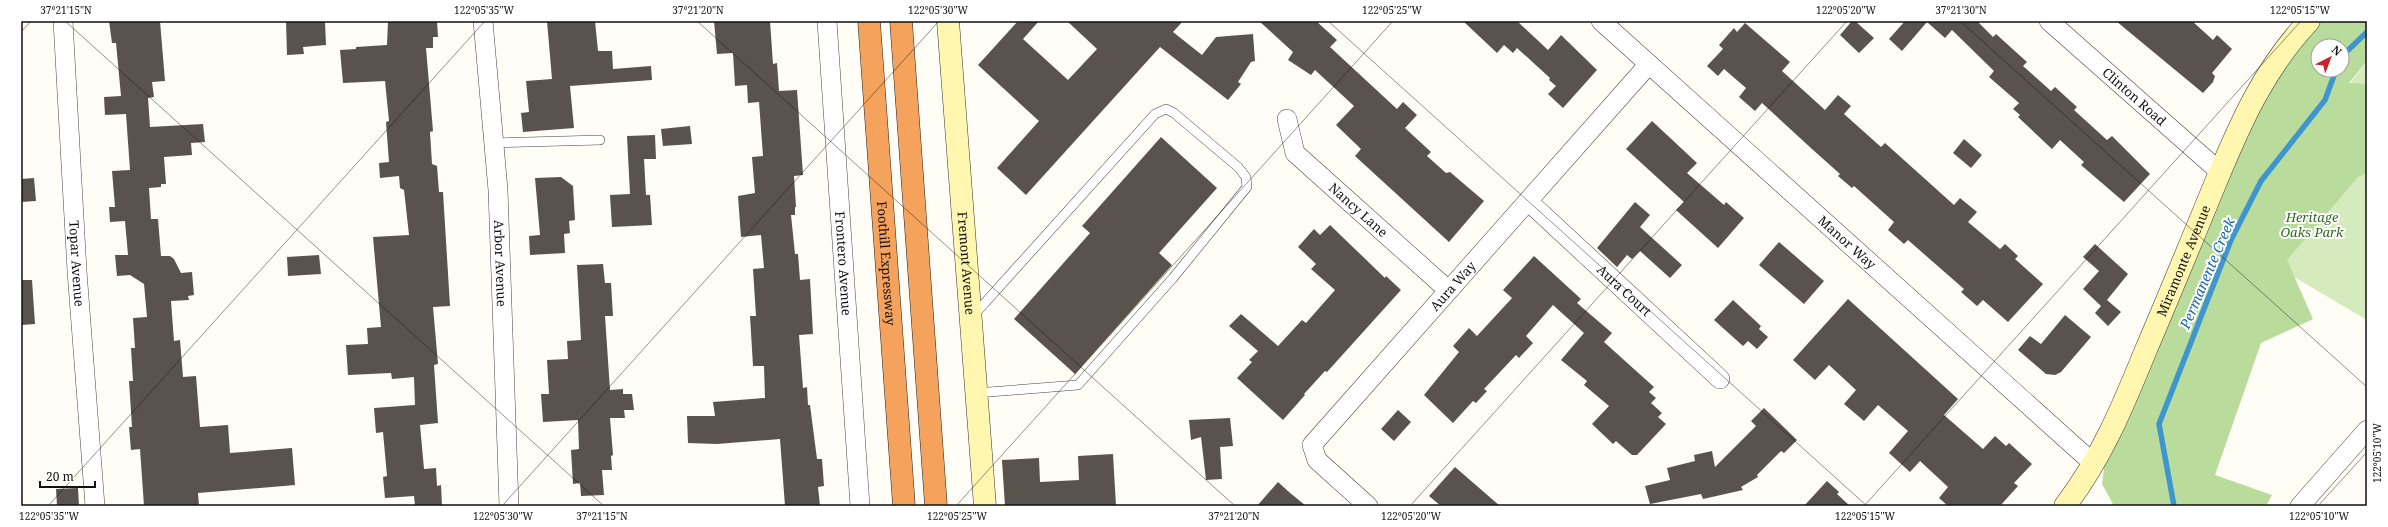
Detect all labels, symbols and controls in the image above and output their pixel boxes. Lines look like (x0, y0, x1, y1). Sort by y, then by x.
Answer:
text: 37°21'15"N (40, 3, 92, 17)
text: 122°05'35"W (454, 3, 514, 17)
text: 37°21'20"N (672, 3, 724, 17)
text: 122°05'30"W (908, 3, 968, 17)
text: 122°05'25"W (1362, 3, 1422, 17)
text: 122°05'20"W (1816, 3, 1876, 17)
text: 37°21'30"N (1935, 3, 1987, 17)
text: 122°05'15"W (2270, 3, 2330, 17)
north arrow (2310, 38, 2350, 78)
text: N (2329, 42, 2346, 59)
street label: Clinton Road (2099, 63, 2170, 130)
street label: Nancy Lane (1325, 178, 1392, 241)
street label: Foothill Expressway (873, 201, 900, 327)
street label: Miramonte Avenue (2152, 202, 2214, 319)
park label: Heritage Oaks Park (2280, 208, 2344, 241)
street label: Frontero Avenue (831, 211, 856, 316)
street label: Fremont Avenue (954, 211, 979, 316)
street label: Manor Way (1814, 211, 1881, 273)
water label: Permanente Creek (2175, 214, 2239, 332)
street label: Topar Avenue (65, 220, 89, 307)
street label: Arbor Avenue (490, 220, 511, 307)
street label: Aura Way (1426, 257, 1480, 315)
street label: Aura Court (1593, 261, 1656, 320)
text: 122°05'10"W (2370, 423, 2384, 483)
scale bar (40, 463, 95, 489)
text: 20 m (46, 468, 74, 485)
text: 122°05'35"W (19, 509, 79, 523)
text: 122°05'30"W (473, 509, 533, 523)
text: 37°21'15"N (576, 509, 628, 523)
text: 122°05'25"W (927, 509, 987, 523)
text: 37°21'20"N (1208, 509, 1260, 523)
text: 122°05'20"W (1381, 509, 1441, 523)
text: 122°05'15"W (1835, 509, 1895, 523)
text: 122°05'10"W (2289, 509, 2349, 523)

